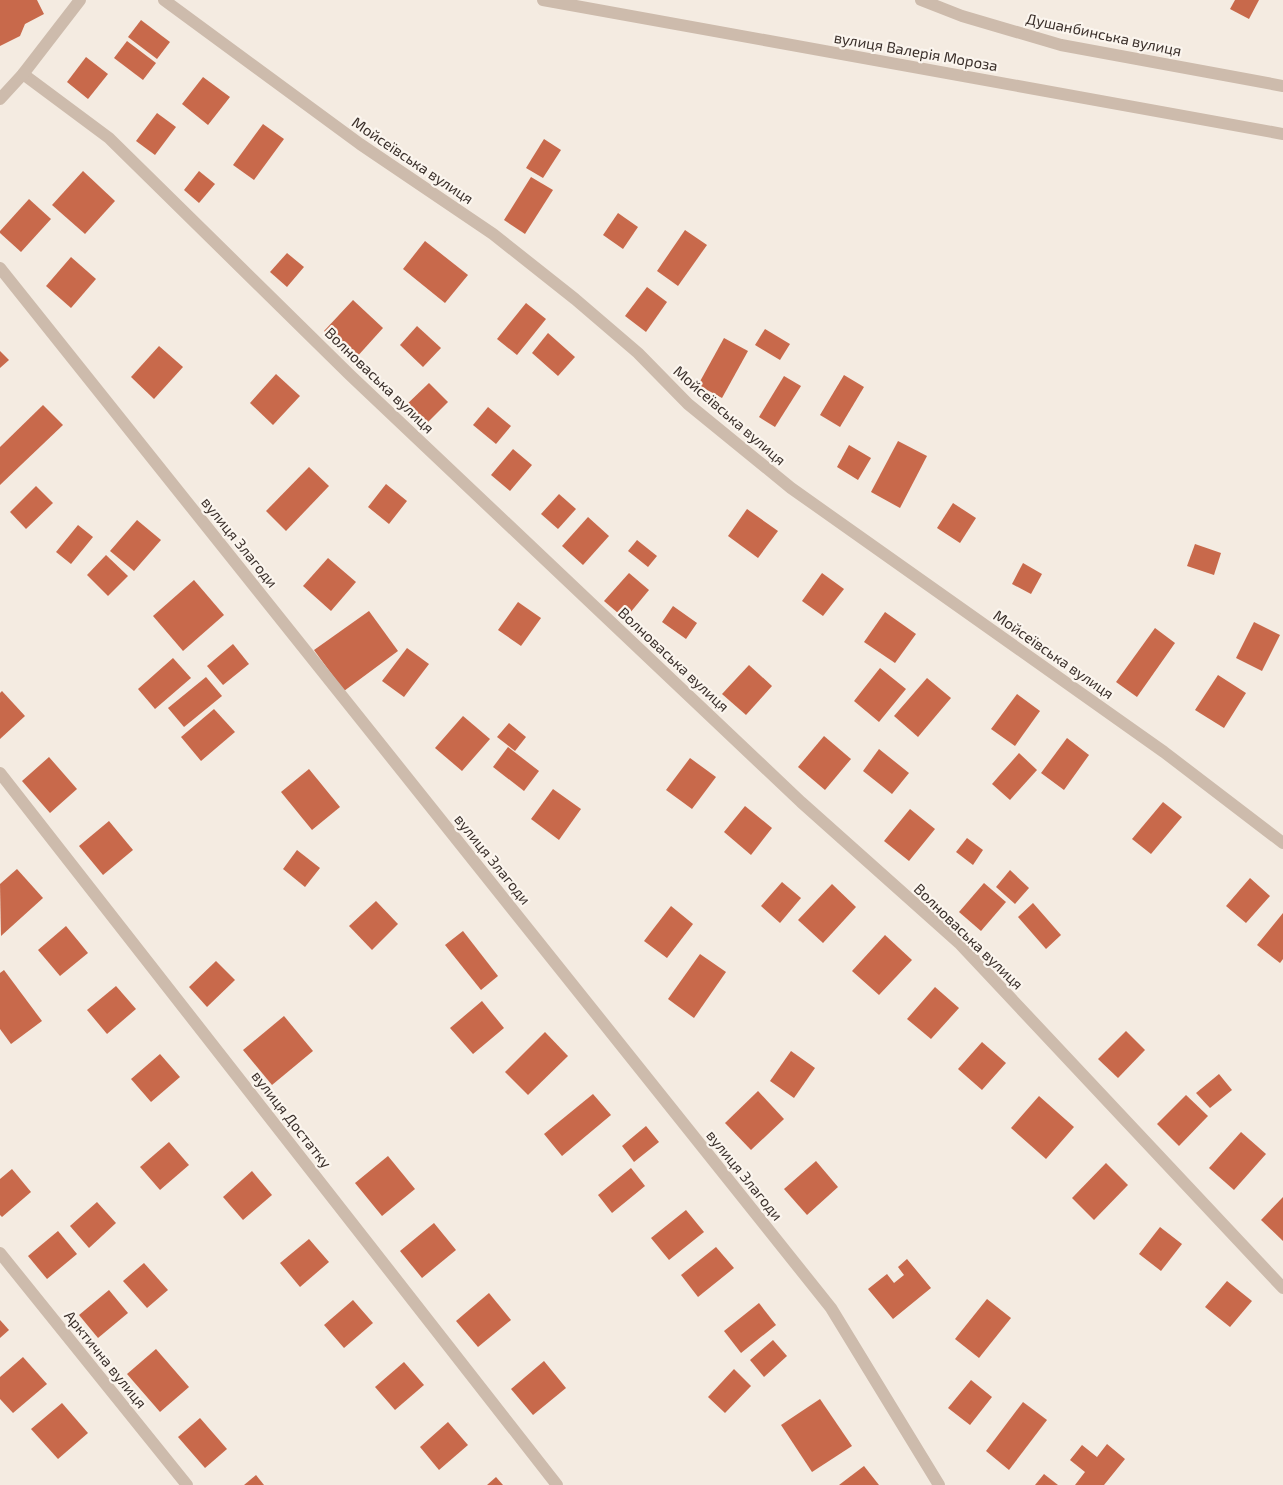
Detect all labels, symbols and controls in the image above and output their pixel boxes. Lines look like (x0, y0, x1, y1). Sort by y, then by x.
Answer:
street label: Душанбинська вулиця (1025, 9, 1183, 60)
street label: вулиця Валерія Мороза (832, 28, 999, 75)
street label: Мойсеївська вулиця (348, 113, 477, 208)
street label: Волноваська вулиця (321, 323, 438, 437)
street label: Мойсеївська вулиця (670, 361, 790, 469)
street label: вулиця Злагоди (197, 493, 282, 591)
street label: Волноваська вулиця (614, 603, 733, 716)
street label: Мойсеївська вулиця (990, 606, 1118, 703)
street label: вулиця Злагоди (450, 810, 535, 908)
street label: Волноваська вулиця (910, 879, 1027, 993)
street label: вулиця Достатку (248, 1067, 336, 1172)
street label: вулиця Злагоди (702, 1126, 787, 1224)
street label: Арктична вулиця (60, 1306, 151, 1412)

